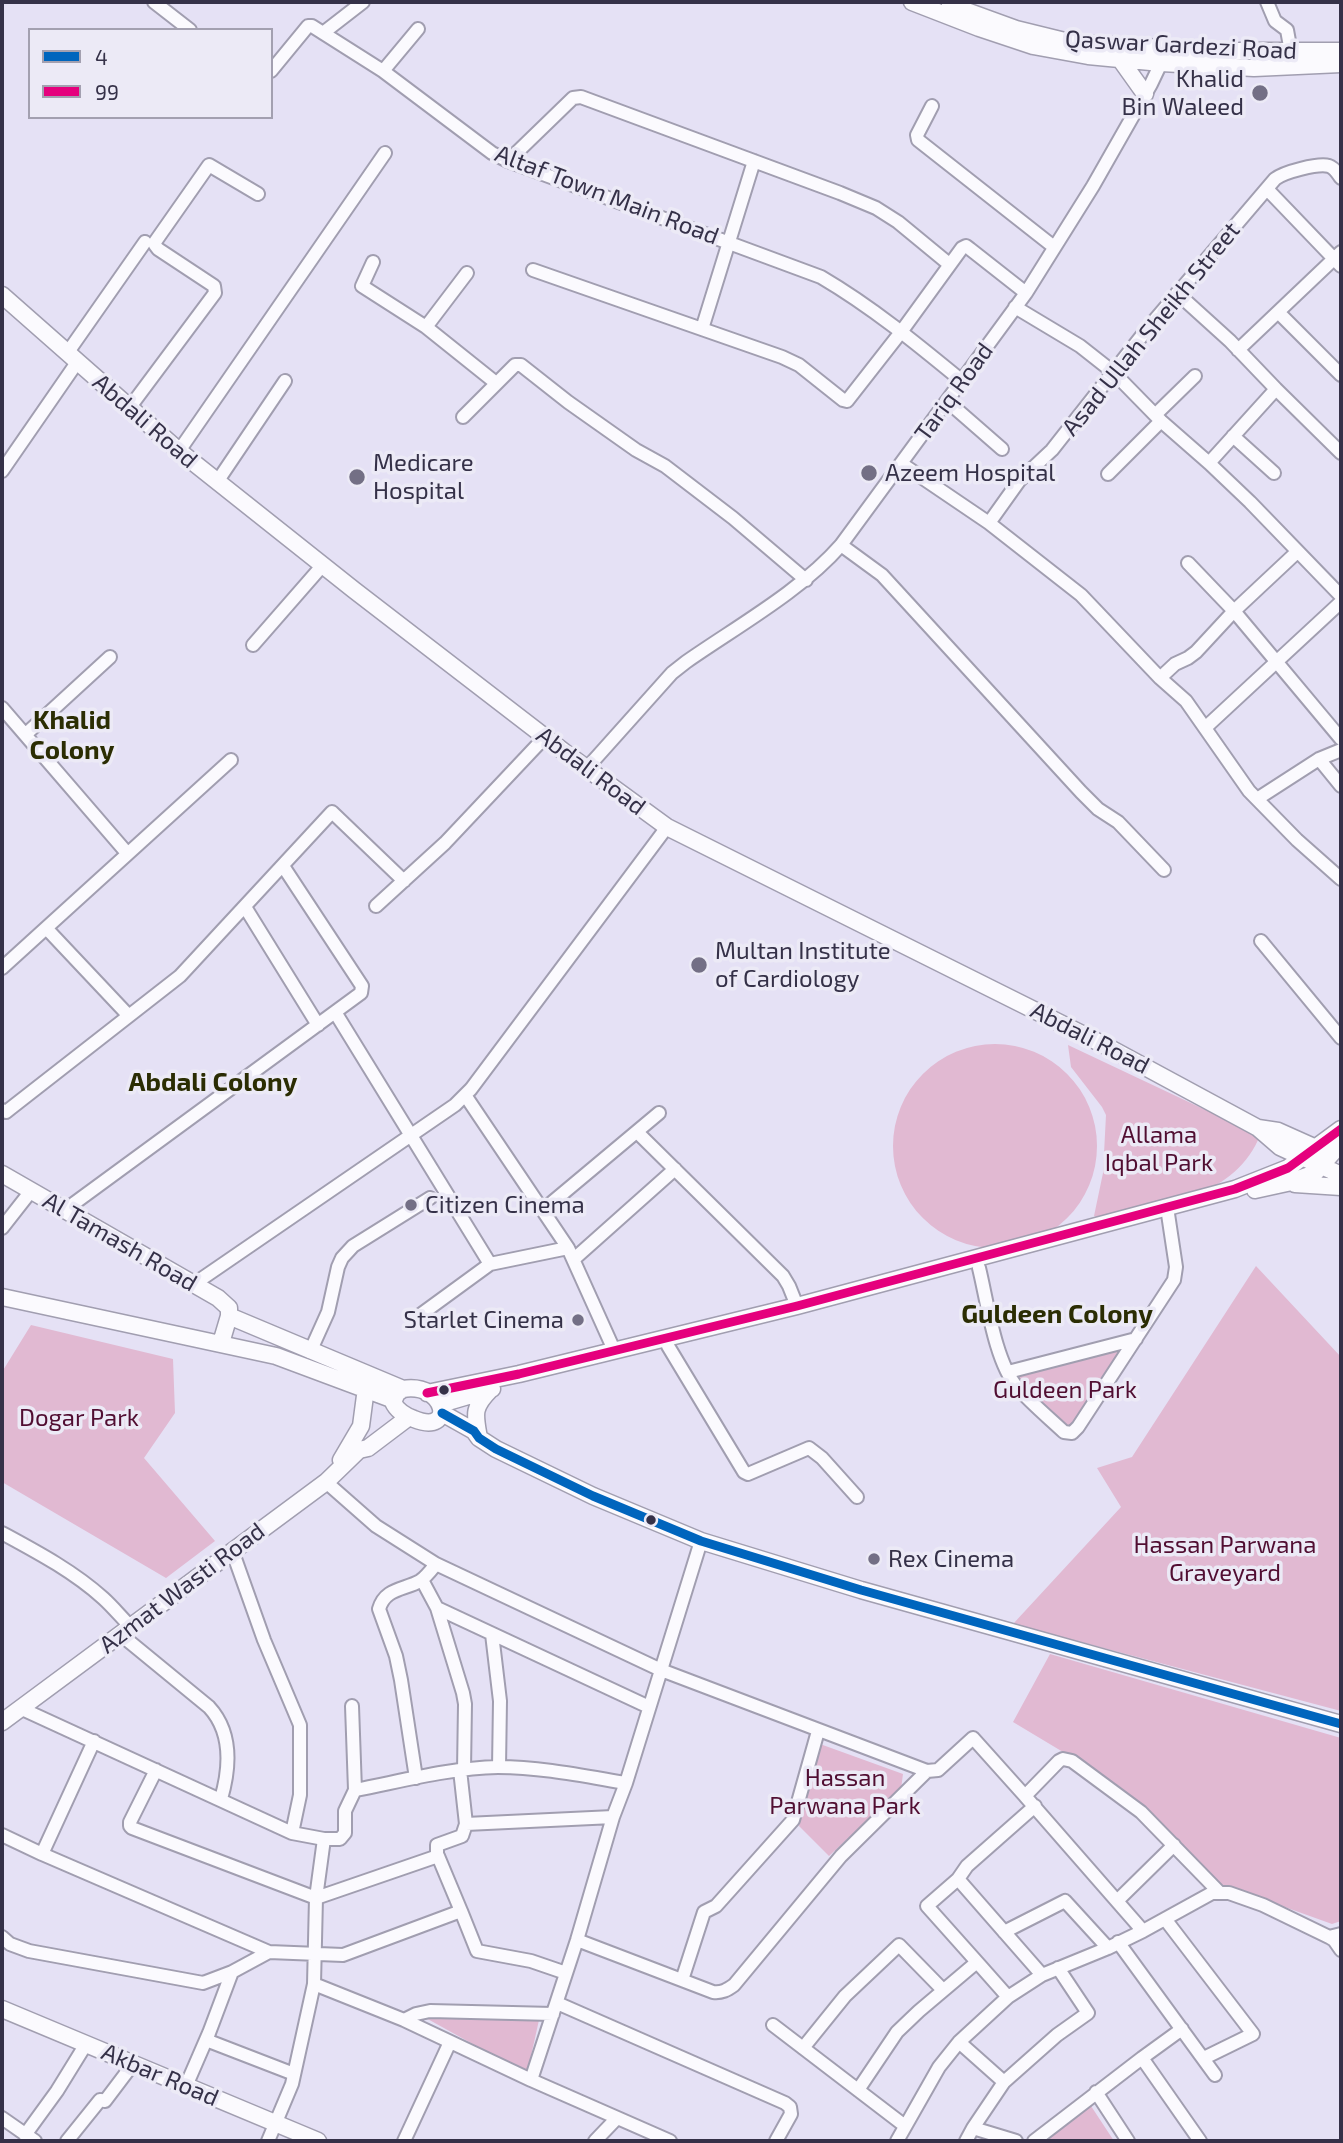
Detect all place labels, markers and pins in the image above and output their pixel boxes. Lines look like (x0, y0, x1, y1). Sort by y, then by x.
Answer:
place label: Khalid Bin Waleed (1122, 65, 1244, 121)
marker: Khalid Bin Waleed (1250, 83, 1270, 103)
place label: Medicare Hospital (373, 449, 474, 505)
place label: Azeem Hospital (885, 459, 1055, 487)
marker: Azeem Hospital (859, 463, 879, 483)
marker: Medicare Hospital (347, 467, 367, 487)
place label: Multan Institute of Cardiology (715, 937, 891, 993)
marker: Multan Institute of Cardiology (689, 955, 709, 975)
place label: Citizen Cinema (425, 1191, 585, 1219)
marker: Citizen Cinema (403, 1197, 419, 1213)
place label: Starlet Cinema (404, 1306, 564, 1334)
marker: Starlet Cinema (570, 1312, 586, 1328)
unlabelled marker (437, 1383, 451, 1397)
unlabelled marker (644, 1513, 658, 1527)
place label: Rex Cinema (888, 1545, 1014, 1573)
marker: Rex Cinema (866, 1551, 882, 1567)

